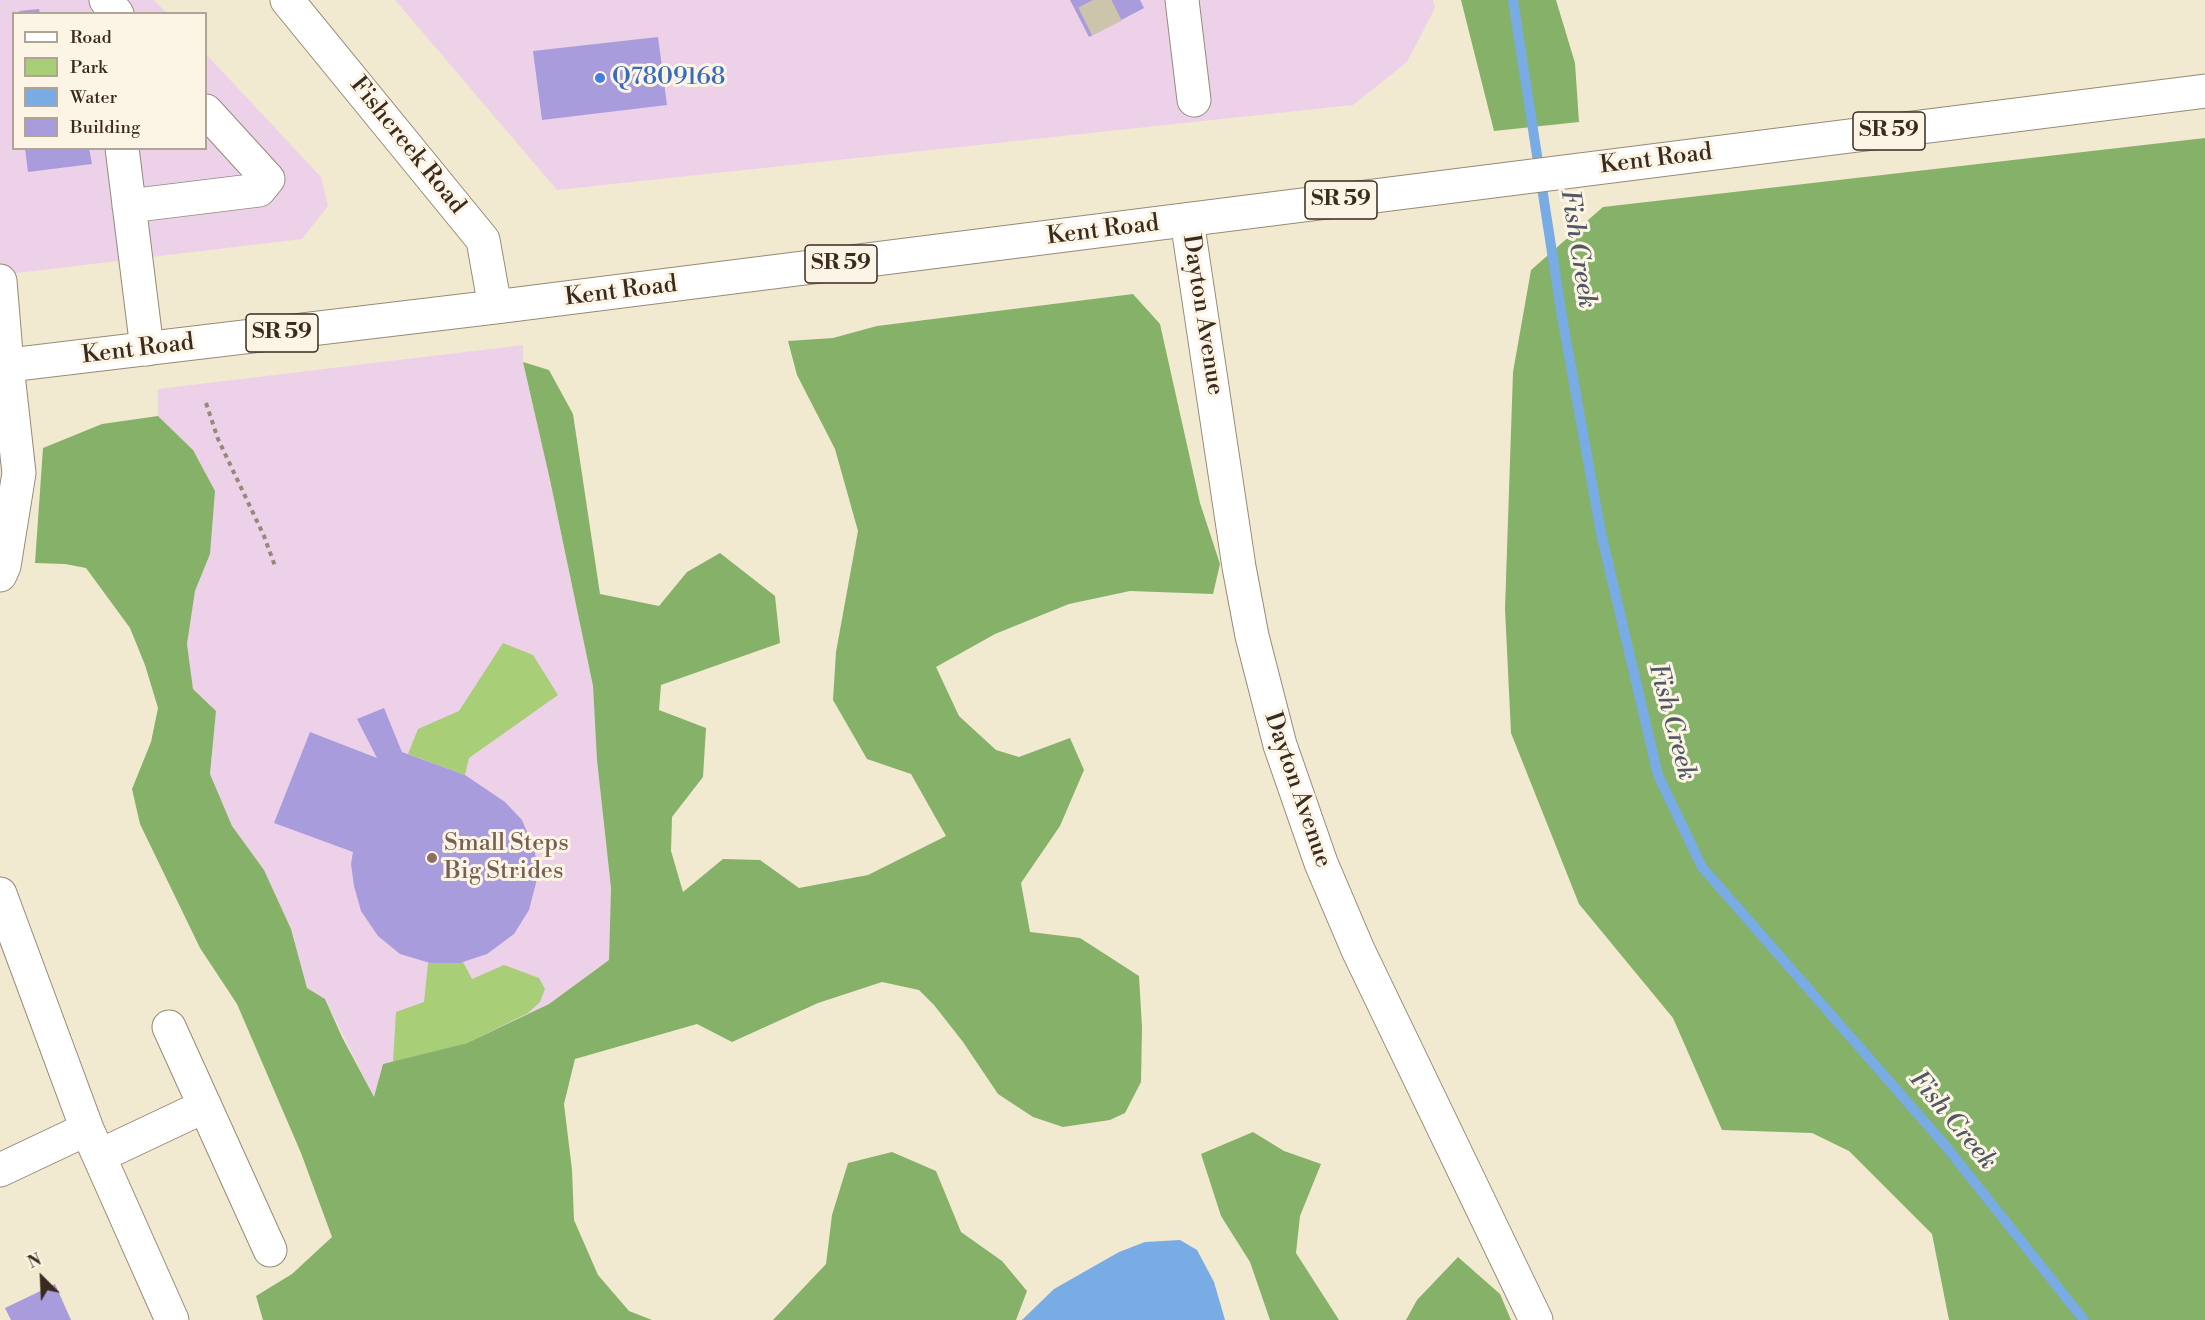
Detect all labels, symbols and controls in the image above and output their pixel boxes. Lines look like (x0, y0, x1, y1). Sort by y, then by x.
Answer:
legend (12, 12, 207, 150)
text: Road (70, 26, 112, 49)
text: Park (70, 56, 107, 79)
place label: Q7809168 (612, 64, 726, 92)
marker: Q7809168 (593, 71, 607, 85)
street label: Fishcreek Road (343, 72, 471, 220)
text: Water (70, 86, 117, 109)
road number: SR 59 (1853, 112, 1925, 150)
text: Building (70, 116, 140, 139)
street label: Kent Road (1598, 139, 1714, 181)
road number: SR 59 (1305, 181, 1377, 219)
water label: Fish Creek (1552, 187, 1602, 311)
street label: Kent Road (1045, 210, 1161, 252)
street label: Dayton Avenue (1175, 233, 1229, 397)
road number: SR 59 (805, 245, 877, 283)
street label: Kent Road (563, 271, 679, 313)
road number: SR 59 (246, 314, 318, 352)
street label: Kent Road (80, 329, 196, 371)
water label: Fish Creek (1640, 660, 1702, 784)
street label: Dayton Avenue (1257, 709, 1337, 871)
place label: Small Steps Big Strides (444, 830, 569, 886)
marker: Small Steps Big Strides (425, 851, 439, 865)
water label: Fish Creek (1902, 1065, 2002, 1177)
north arrow (12, 1248, 72, 1308)
text: N (25, 1250, 45, 1273)

